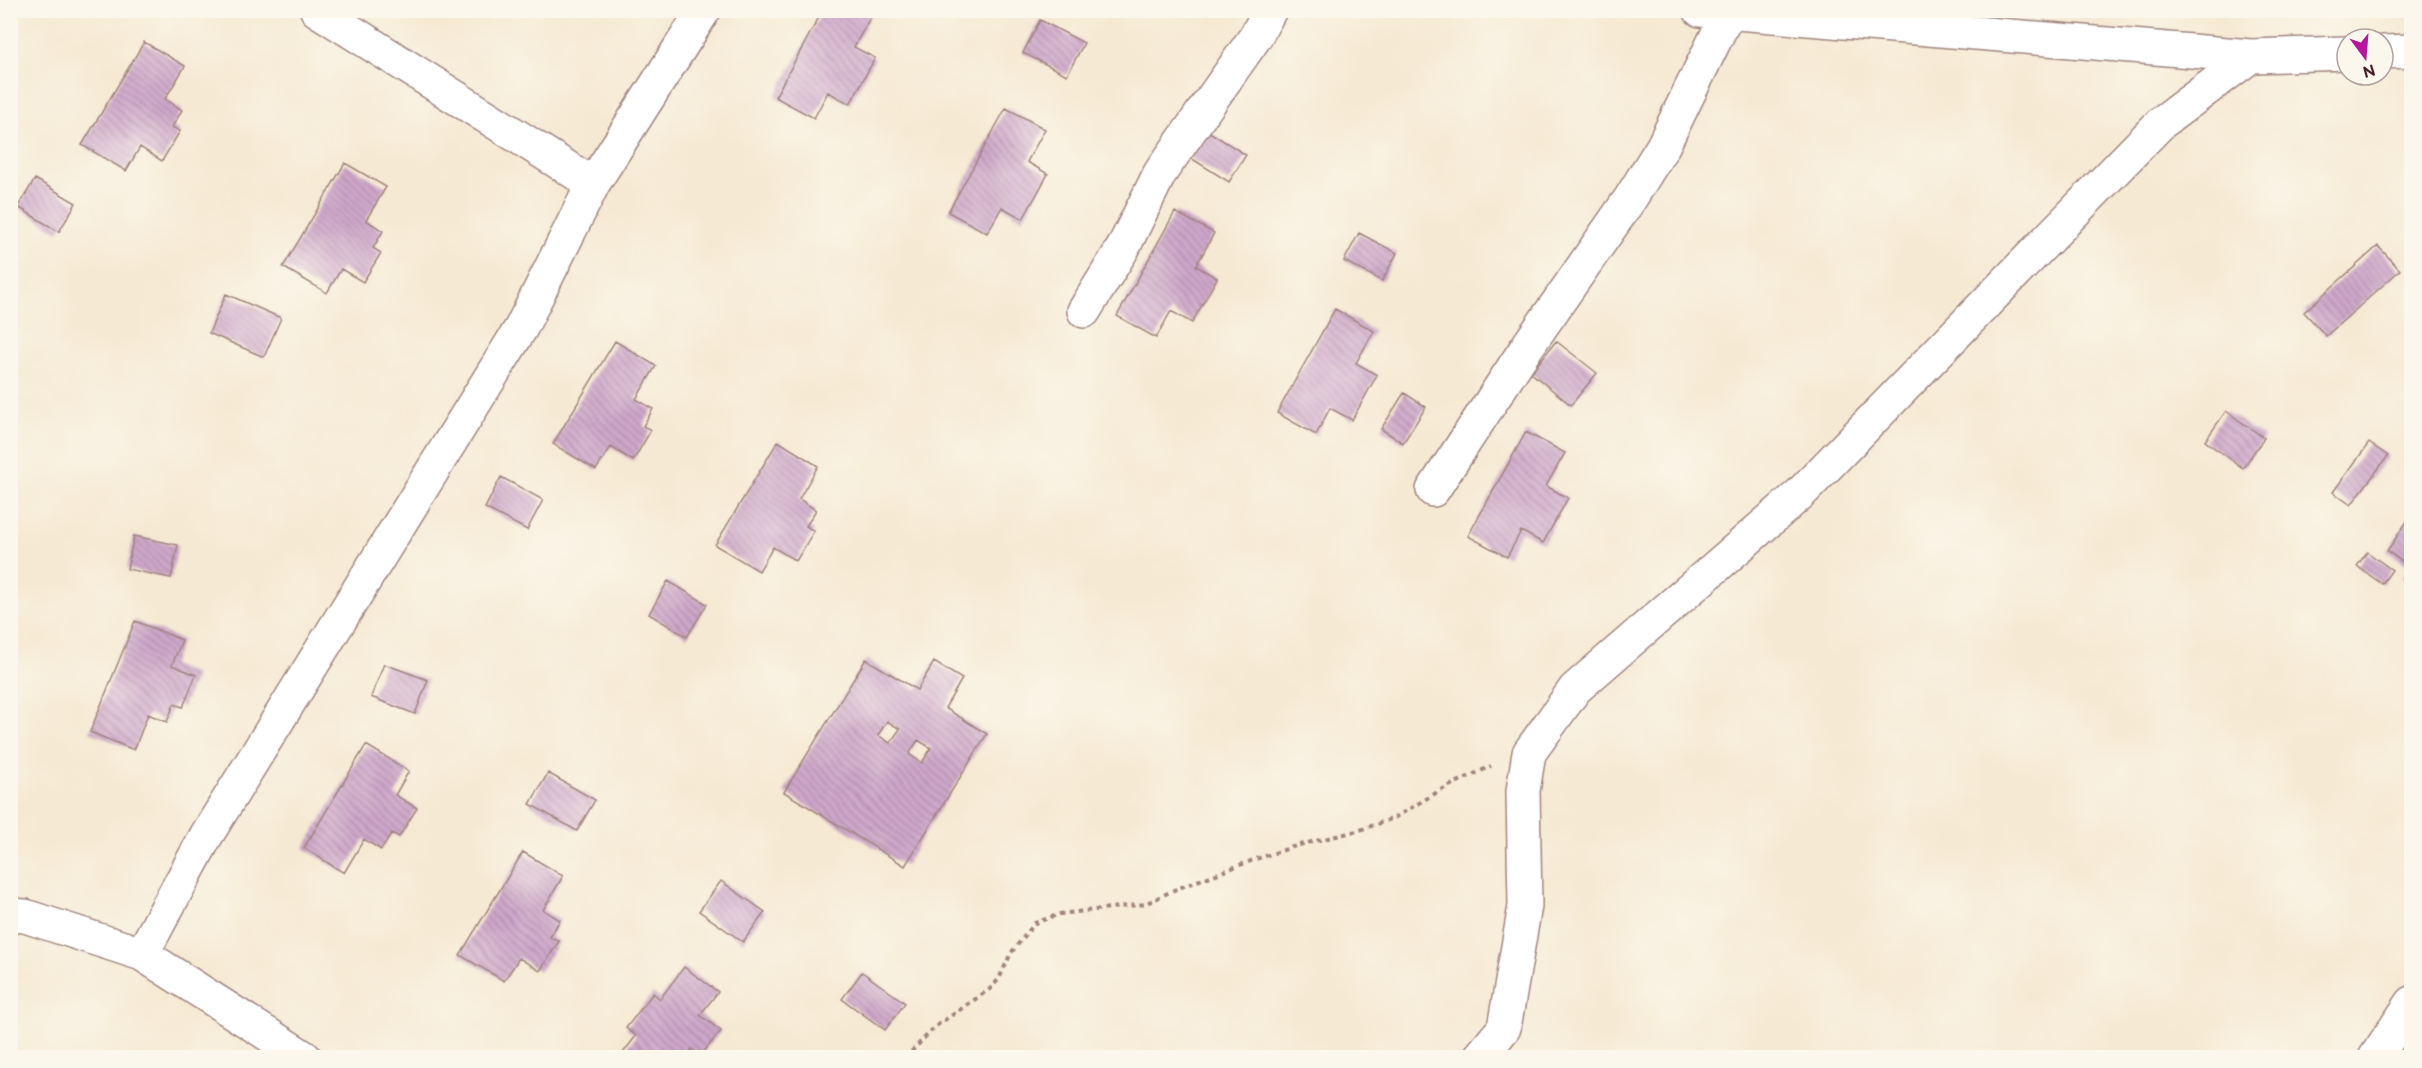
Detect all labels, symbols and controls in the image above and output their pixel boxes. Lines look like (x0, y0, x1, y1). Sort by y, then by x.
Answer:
north arrow (2335, 27, 2395, 87)
text: N (2360, 59, 2377, 81)

